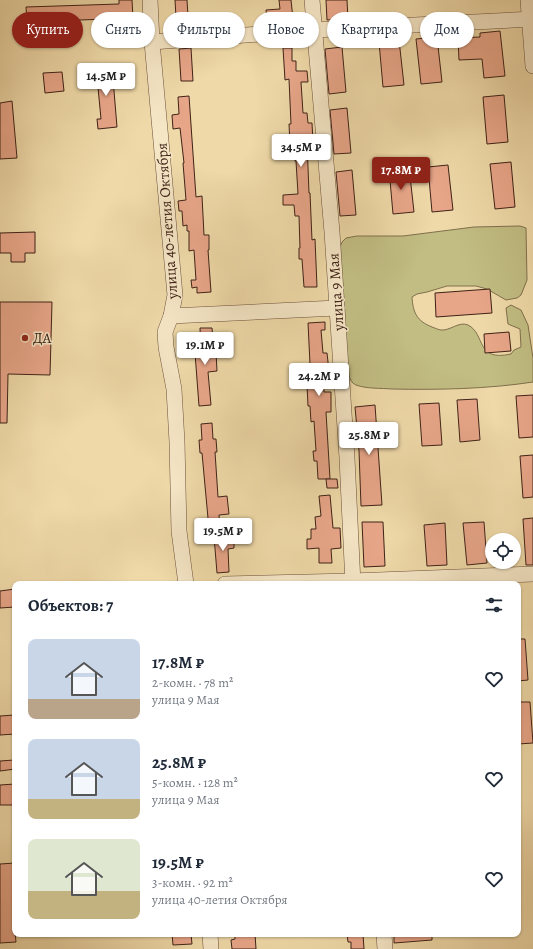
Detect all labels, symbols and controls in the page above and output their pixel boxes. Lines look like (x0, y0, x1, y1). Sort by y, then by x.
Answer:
chip: Купить (12, 12, 83, 48)
chip: Снять (91, 12, 155, 48)
chip: Фильтры (163, 12, 245, 48)
chip: Новое (253, 12, 319, 48)
chip: Квартира (327, 12, 412, 48)
chip: Дом (420, 12, 474, 48)
pin: 14.5M ₽ (69, 63, 143, 97)
text: 14.5M ₽ (86, 67, 126, 84)
pin: 34.5M ₽ (264, 134, 338, 168)
text: 34.5M ₽ (281, 138, 321, 155)
street label: улица 40-летия Октября (152, 142, 183, 301)
pin: 17.8M ₽ (364, 157, 438, 191)
text: 17.8M ₽ (381, 161, 421, 178)
street label: улица 9 Мая (323, 253, 349, 332)
place label: ДА (33, 328, 52, 348)
pin: 19.1M ₽ (168, 332, 242, 366)
marker: ДА (20, 333, 30, 343)
text: 19.1M ₽ (186, 336, 224, 353)
pin: 24.2M ₽ (282, 363, 356, 397)
text: 24.2M ₽ (298, 367, 340, 384)
pin: 25.8M ₽ (332, 422, 406, 456)
text: 25.8M ₽ (348, 426, 390, 443)
pin: 19.5M ₽ (186, 518, 260, 552)
text: 19.5M ₽ (203, 522, 243, 539)
map controls (485, 533, 521, 569)
button: locate (485, 533, 521, 569)
text: Объектов: 7 (28, 594, 113, 617)
icon: filters (483, 594, 505, 616)
text: 17.8M ₽ (152, 651, 204, 674)
icon: home (60, 655, 108, 703)
icon: heart (483, 668, 505, 690)
text: 2-комн. · 78 m² (152, 674, 233, 691)
text: улица 9 Мая (152, 691, 219, 708)
text: 25.8M ₽ (152, 751, 206, 774)
icon: home (60, 755, 108, 803)
icon: heart (483, 768, 505, 790)
text: 5-комн. · 128 m² (152, 774, 238, 791)
text: улица 9 Мая (152, 791, 219, 808)
text: 19.5M ₽ (152, 851, 204, 874)
icon: home (60, 855, 108, 903)
icon: heart (483, 868, 505, 890)
text: 3-комн. · 92 m² (152, 874, 233, 891)
text: улица 40-летия Октября (152, 891, 288, 908)

